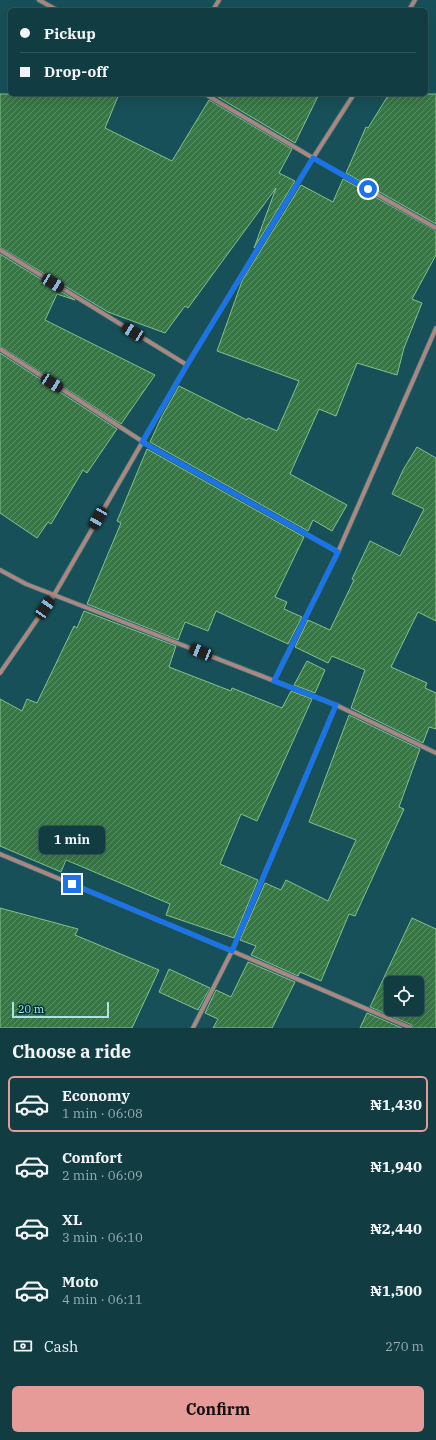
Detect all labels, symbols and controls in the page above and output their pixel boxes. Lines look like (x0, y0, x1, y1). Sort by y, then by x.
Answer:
text: Pickup (44, 24, 96, 43)
text: Drop-off (44, 62, 108, 81)
route start (359, 180, 377, 198)
car (40, 272, 66, 294)
car (120, 321, 146, 343)
car (39, 371, 65, 395)
car (87, 505, 109, 531)
car (33, 595, 57, 621)
car (188, 642, 214, 662)
callout: 1 min (39, 826, 105, 854)
text: 1 min (54, 831, 90, 848)
route end (63, 875, 81, 893)
map controls (384, 976, 424, 1016)
button: locate (384, 976, 424, 1016)
scale bar (12, 1000, 109, 1019)
text: 20 m (18, 1002, 44, 1016)
text: Choose a ride (12, 1040, 131, 1063)
icon: car (14, 1086, 50, 1122)
text: Economy (62, 1086, 130, 1105)
text: ₦1,430 (370, 1095, 422, 1114)
text: 1 min · 06:08 (62, 1105, 143, 1122)
icon: car (14, 1148, 50, 1184)
text: Comfort (62, 1148, 122, 1167)
text: ₦1,940 (370, 1157, 422, 1176)
text: 2 min · 06:09 (62, 1167, 143, 1184)
icon: car (14, 1210, 50, 1246)
text: XL (62, 1210, 82, 1229)
text: ₦2,440 (370, 1219, 422, 1238)
text: 3 min · 06:10 (62, 1229, 143, 1246)
icon: car (14, 1272, 50, 1308)
text: Moto (62, 1272, 99, 1291)
text: ₦1,500 (370, 1281, 422, 1300)
text: 4 min · 06:11 (62, 1291, 143, 1308)
icon: cash (12, 1335, 34, 1357)
text: Cash (44, 1337, 78, 1356)
text: 270 m (385, 1338, 424, 1355)
button: Confirm (12, 1386, 424, 1432)

